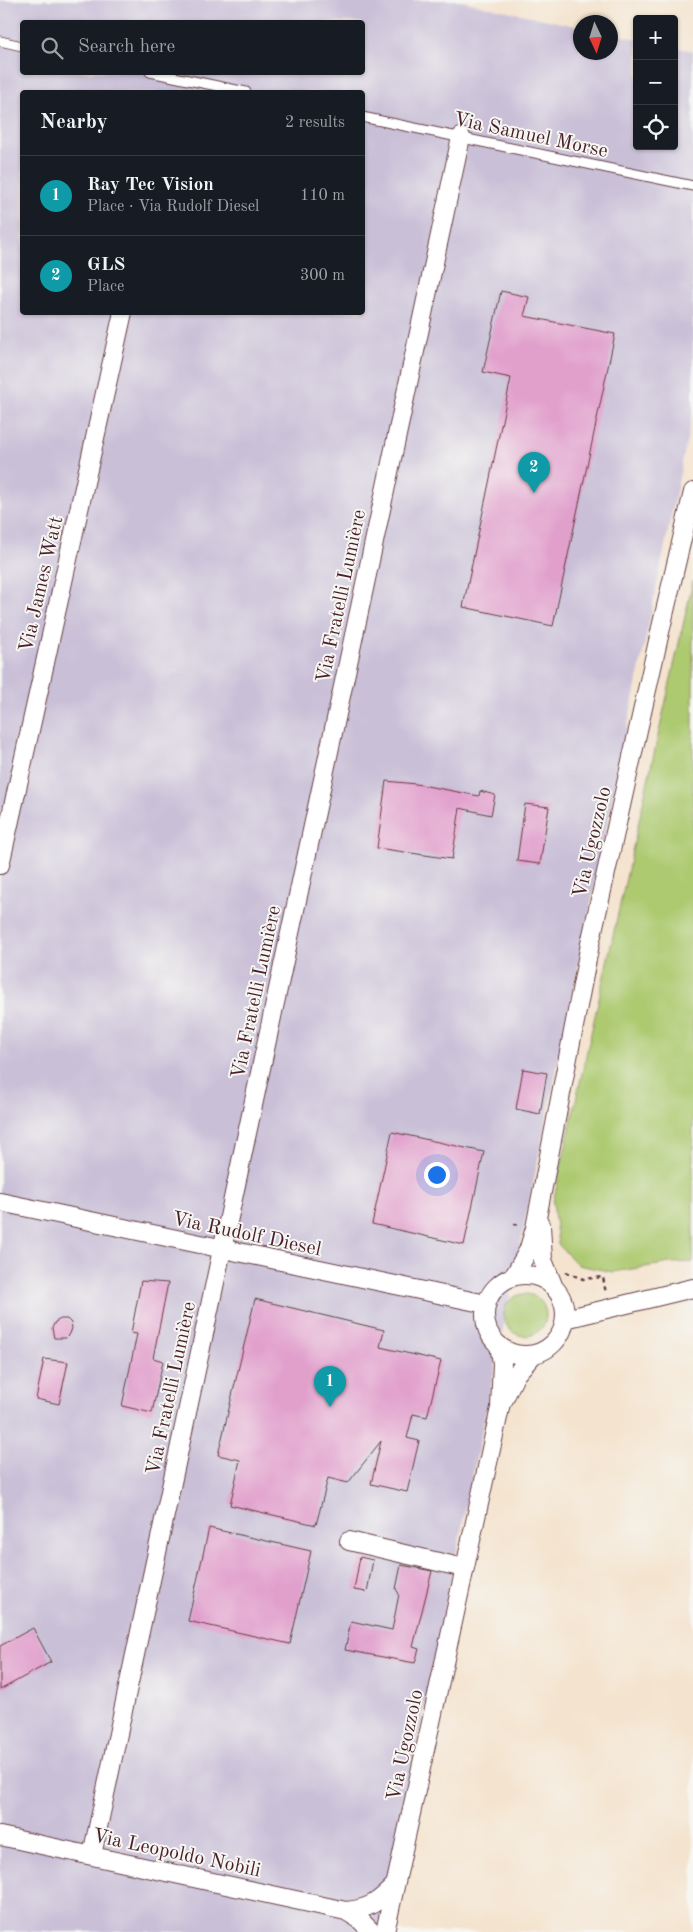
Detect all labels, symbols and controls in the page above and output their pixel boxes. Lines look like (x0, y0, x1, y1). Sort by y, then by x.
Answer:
north arrow (573, 15, 618, 60)
map controls (633, 15, 678, 150)
button: + (633, 15, 678, 60)
search box (20, 20, 365, 75)
icon: search (38, 34, 66, 62)
text: Search here (78, 38, 175, 57)
button: − (633, 60, 678, 105)
button: locate (633, 105, 678, 150)
street label: Via Samuel Morse (452, 110, 610, 162)
text: Nearby (40, 112, 108, 133)
text: 2 results (285, 115, 345, 131)
text: Ray Tec Vision (87, 176, 214, 195)
text: 1 (51, 188, 61, 204)
text: 110 m (300, 188, 345, 204)
text: Place · Via Rudolf Diesel (87, 199, 259, 215)
text: GLS (87, 256, 125, 275)
text: 2 (51, 268, 61, 284)
text: 300 m (300, 268, 345, 284)
text: Place (87, 279, 124, 295)
pin: 2 (518, 452, 550, 493)
street label: Via Fratelli Lumière (314, 508, 370, 685)
street label: Via James Watt (17, 514, 67, 654)
street label: Via Ugozzolo (570, 785, 615, 900)
street label: Via Fratelli Lumière (229, 904, 285, 1081)
your location (424, 1162, 450, 1188)
street label: Via Rudolf Diesel (170, 1209, 323, 1261)
street label: Via Fratelli Lumière (144, 1300, 200, 1477)
pin: 1 (314, 1366, 346, 1407)
street label: Via Ugozzolo (384, 1688, 428, 1803)
street label: Via Leopoldo Nobili (91, 1826, 262, 1882)

